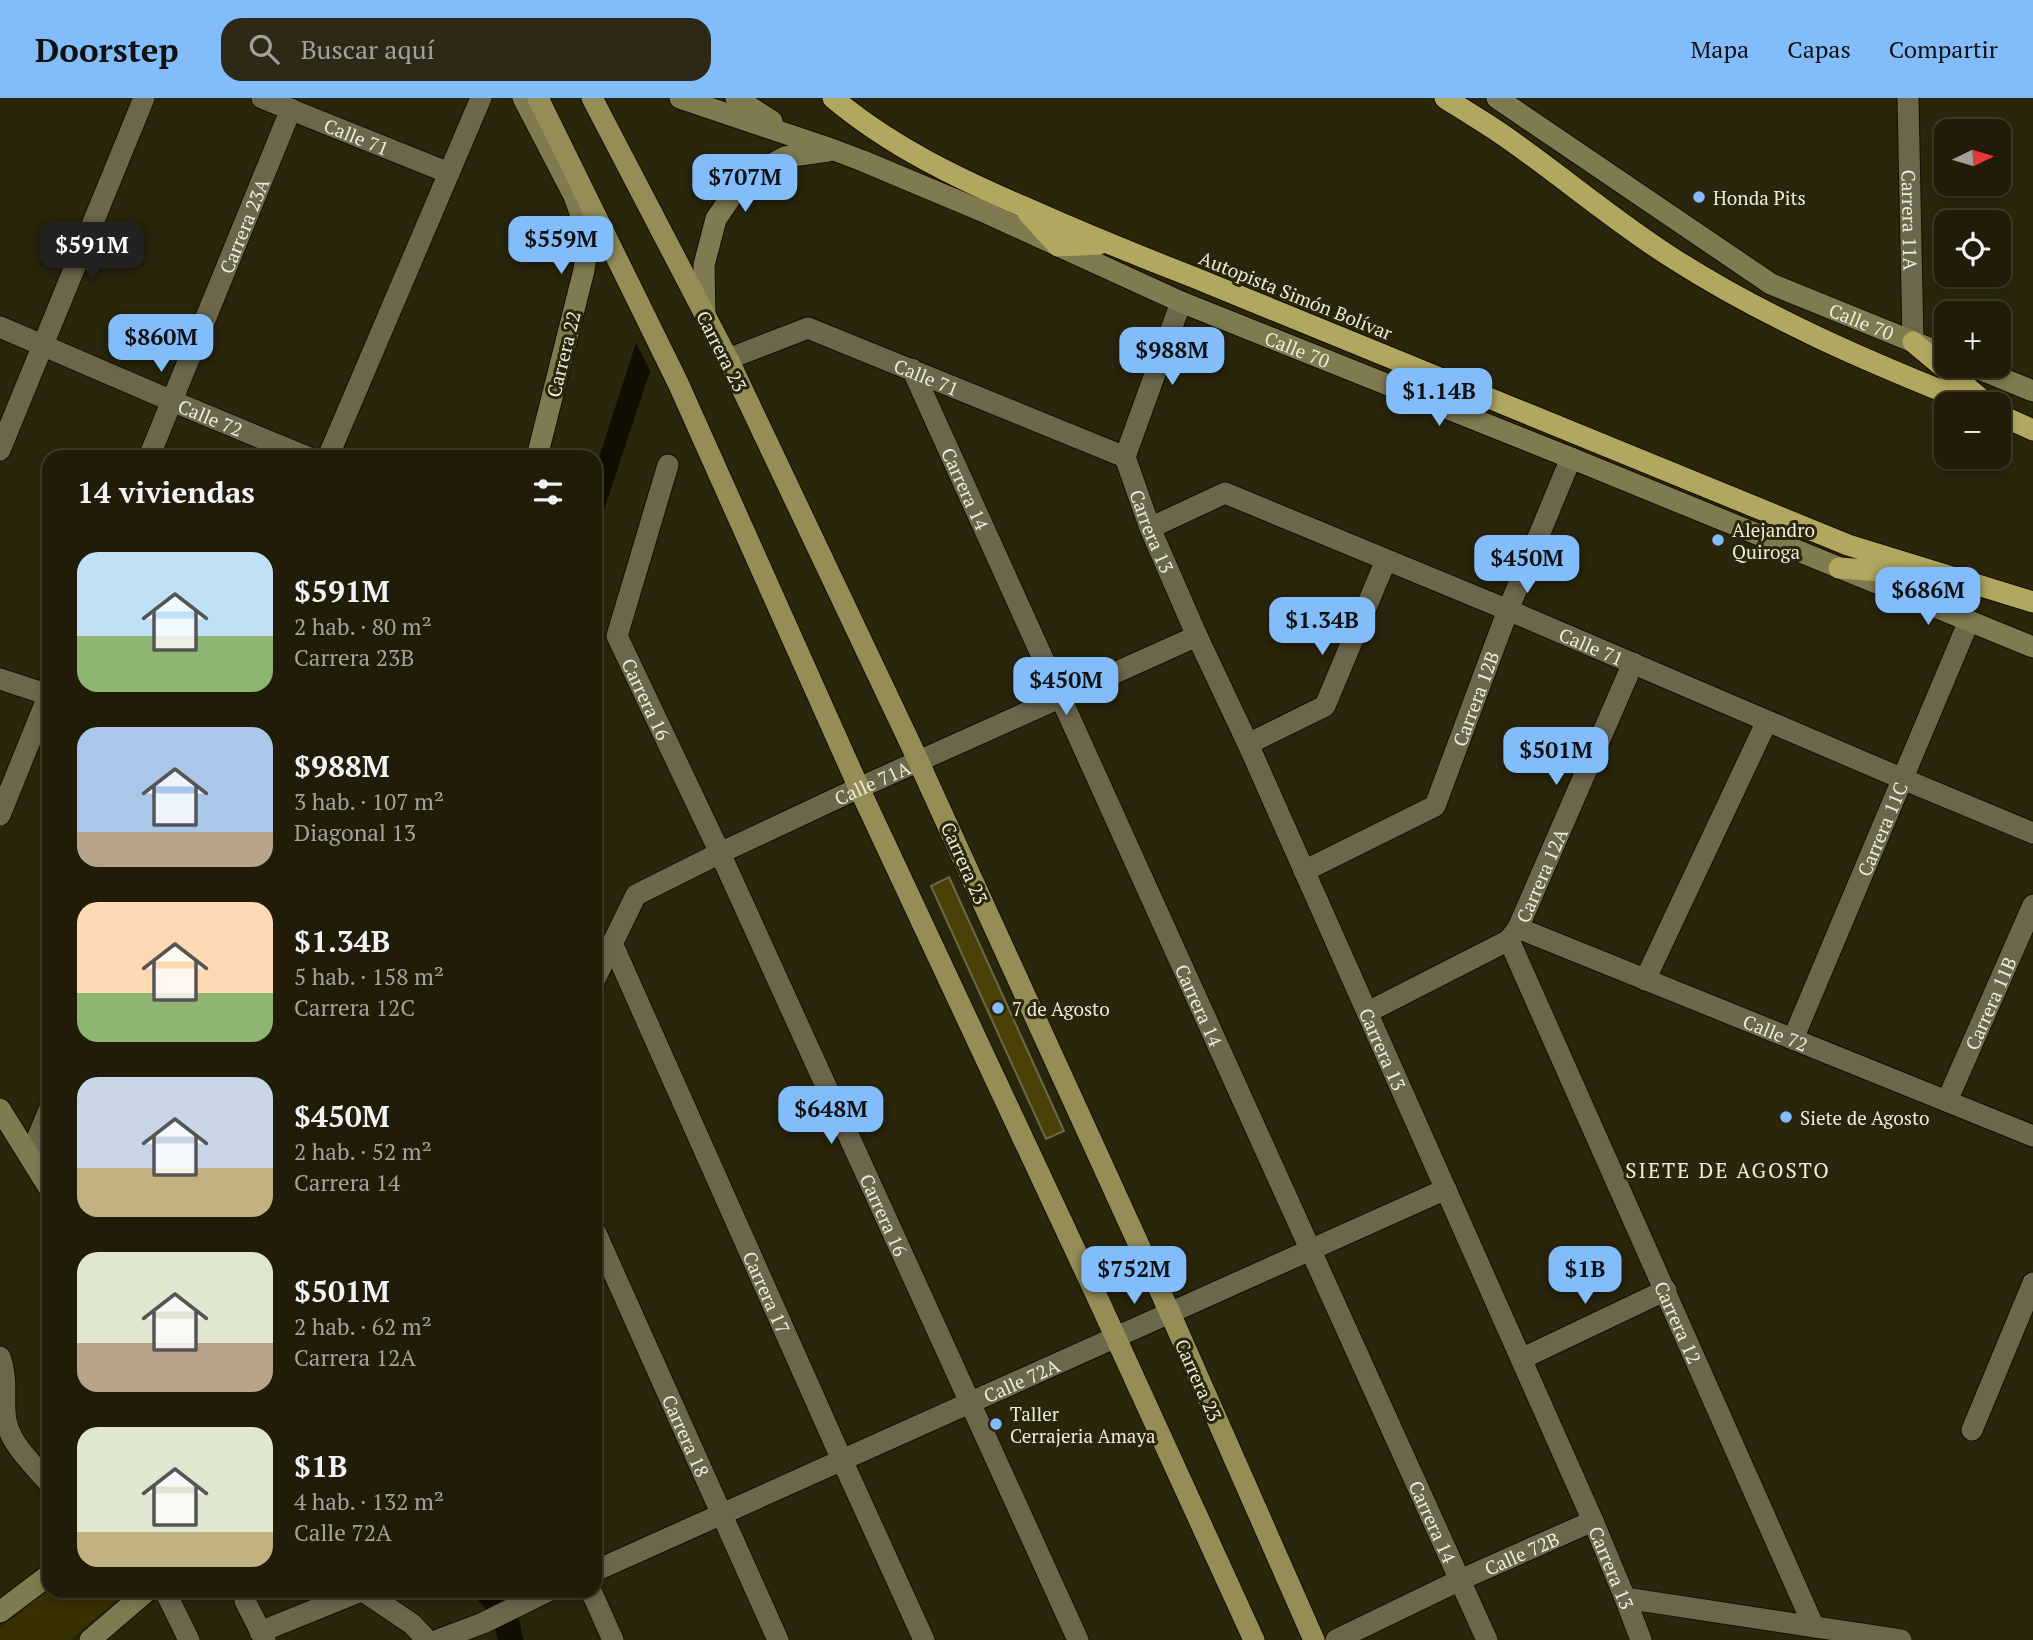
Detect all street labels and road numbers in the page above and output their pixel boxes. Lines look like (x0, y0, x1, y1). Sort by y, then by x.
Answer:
street label: Calle 71 (321, 112, 393, 160)
street label: Carrera 11A (1897, 169, 1924, 271)
street label: Carrera 23A (213, 174, 274, 277)
street label: Autopista Simón Bolívar (1196, 245, 1397, 345)
street label: Calle 70 (1826, 296, 1898, 345)
street label: Carrera 23 (691, 306, 753, 396)
street label: Carrera 22 (540, 308, 586, 400)
street label: Calle 70 (1261, 324, 1334, 373)
street label: Calle 71 (891, 352, 963, 401)
street label: Calle 72 (174, 392, 247, 442)
street label: Carrera 14 (937, 443, 996, 534)
street label: Carrera 13 (1125, 486, 1180, 577)
street label: Calle 71 (1556, 621, 1628, 671)
street label: Carrera 12B (1446, 647, 1504, 749)
street label: Carrera 16 (617, 654, 677, 744)
street label: Calle 71A (830, 754, 914, 810)
street label: Carrera 11C (1851, 778, 1912, 880)
street label: Carrera 23 (936, 818, 994, 908)
street label: Carrera 12A (1509, 824, 1573, 926)
street label: Carrera 11B (1959, 952, 2021, 1054)
street label: Carrera 14 (1170, 960, 1230, 1051)
street label: Carrera 13 (1354, 1004, 1413, 1094)
street label: Calle 72 (1740, 1008, 1812, 1056)
street label: Carrera 16 (855, 1170, 914, 1260)
street label: Carrera 17 (738, 1247, 797, 1337)
street label: Carrera 12 (1649, 1277, 1708, 1367)
street label: Carrera 23 (1170, 1335, 1228, 1425)
street label: Calle 72A (979, 1352, 1063, 1408)
street label: Carrera 18 (657, 1390, 716, 1481)
street label: Carrera 14 (1404, 1476, 1463, 1567)
street label: Carrera 13 (1584, 1522, 1641, 1613)
street label: Calle 72B (1480, 1525, 1563, 1580)

